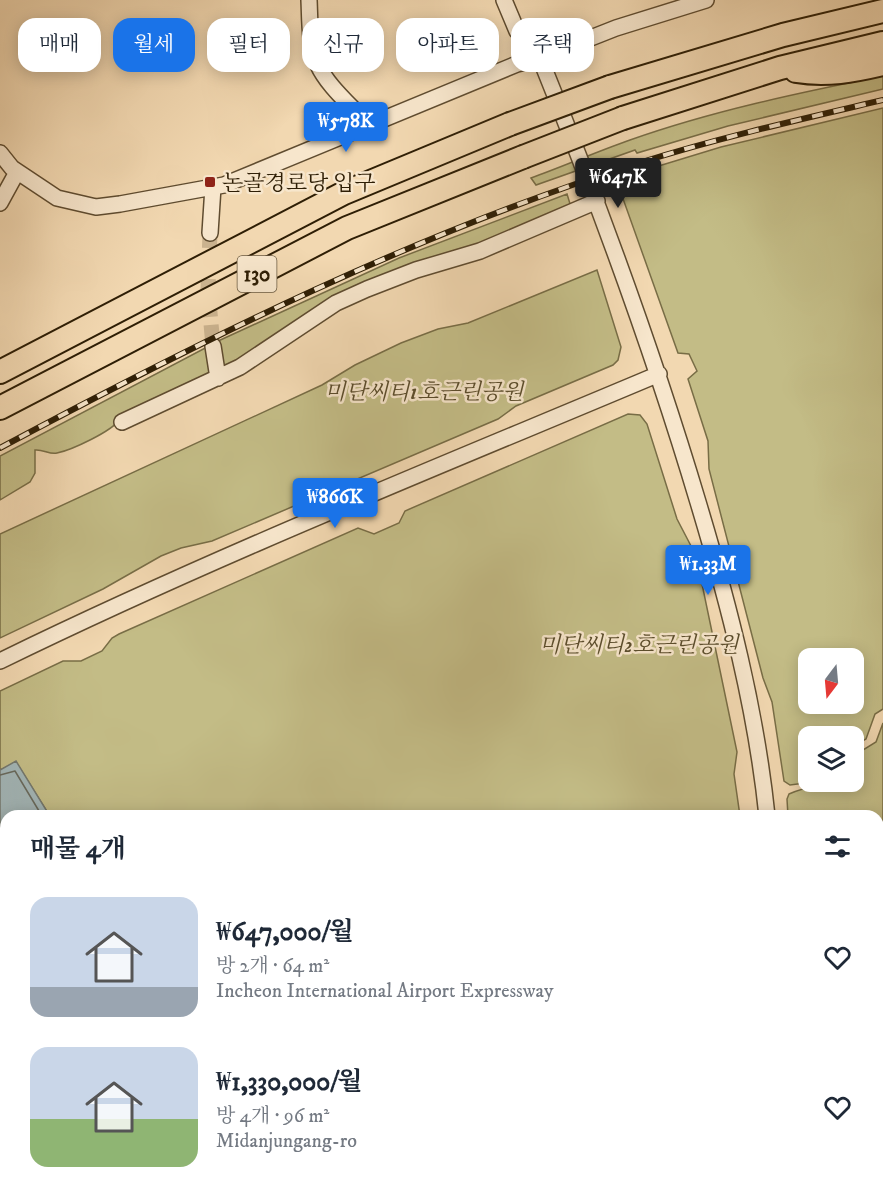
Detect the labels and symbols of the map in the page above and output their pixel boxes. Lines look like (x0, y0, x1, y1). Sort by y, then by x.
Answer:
pin: ₩578K (304, 102, 388, 153)
pin: ₩647K (576, 158, 660, 209)
place label: 논골경로당 입구 (222, 170, 375, 197)
marker: 논골경로당 입구 (203, 175, 217, 189)
road number: 130 (238, 256, 276, 292)
park label: 미단씨티1호근린공원 (325, 379, 525, 406)
pin: ₩866K (293, 478, 377, 529)
pin: ₩1.33M (659, 545, 757, 596)
park label: 미단씨티2호근린공원 (539, 632, 741, 659)
north arrow (798, 648, 864, 714)

